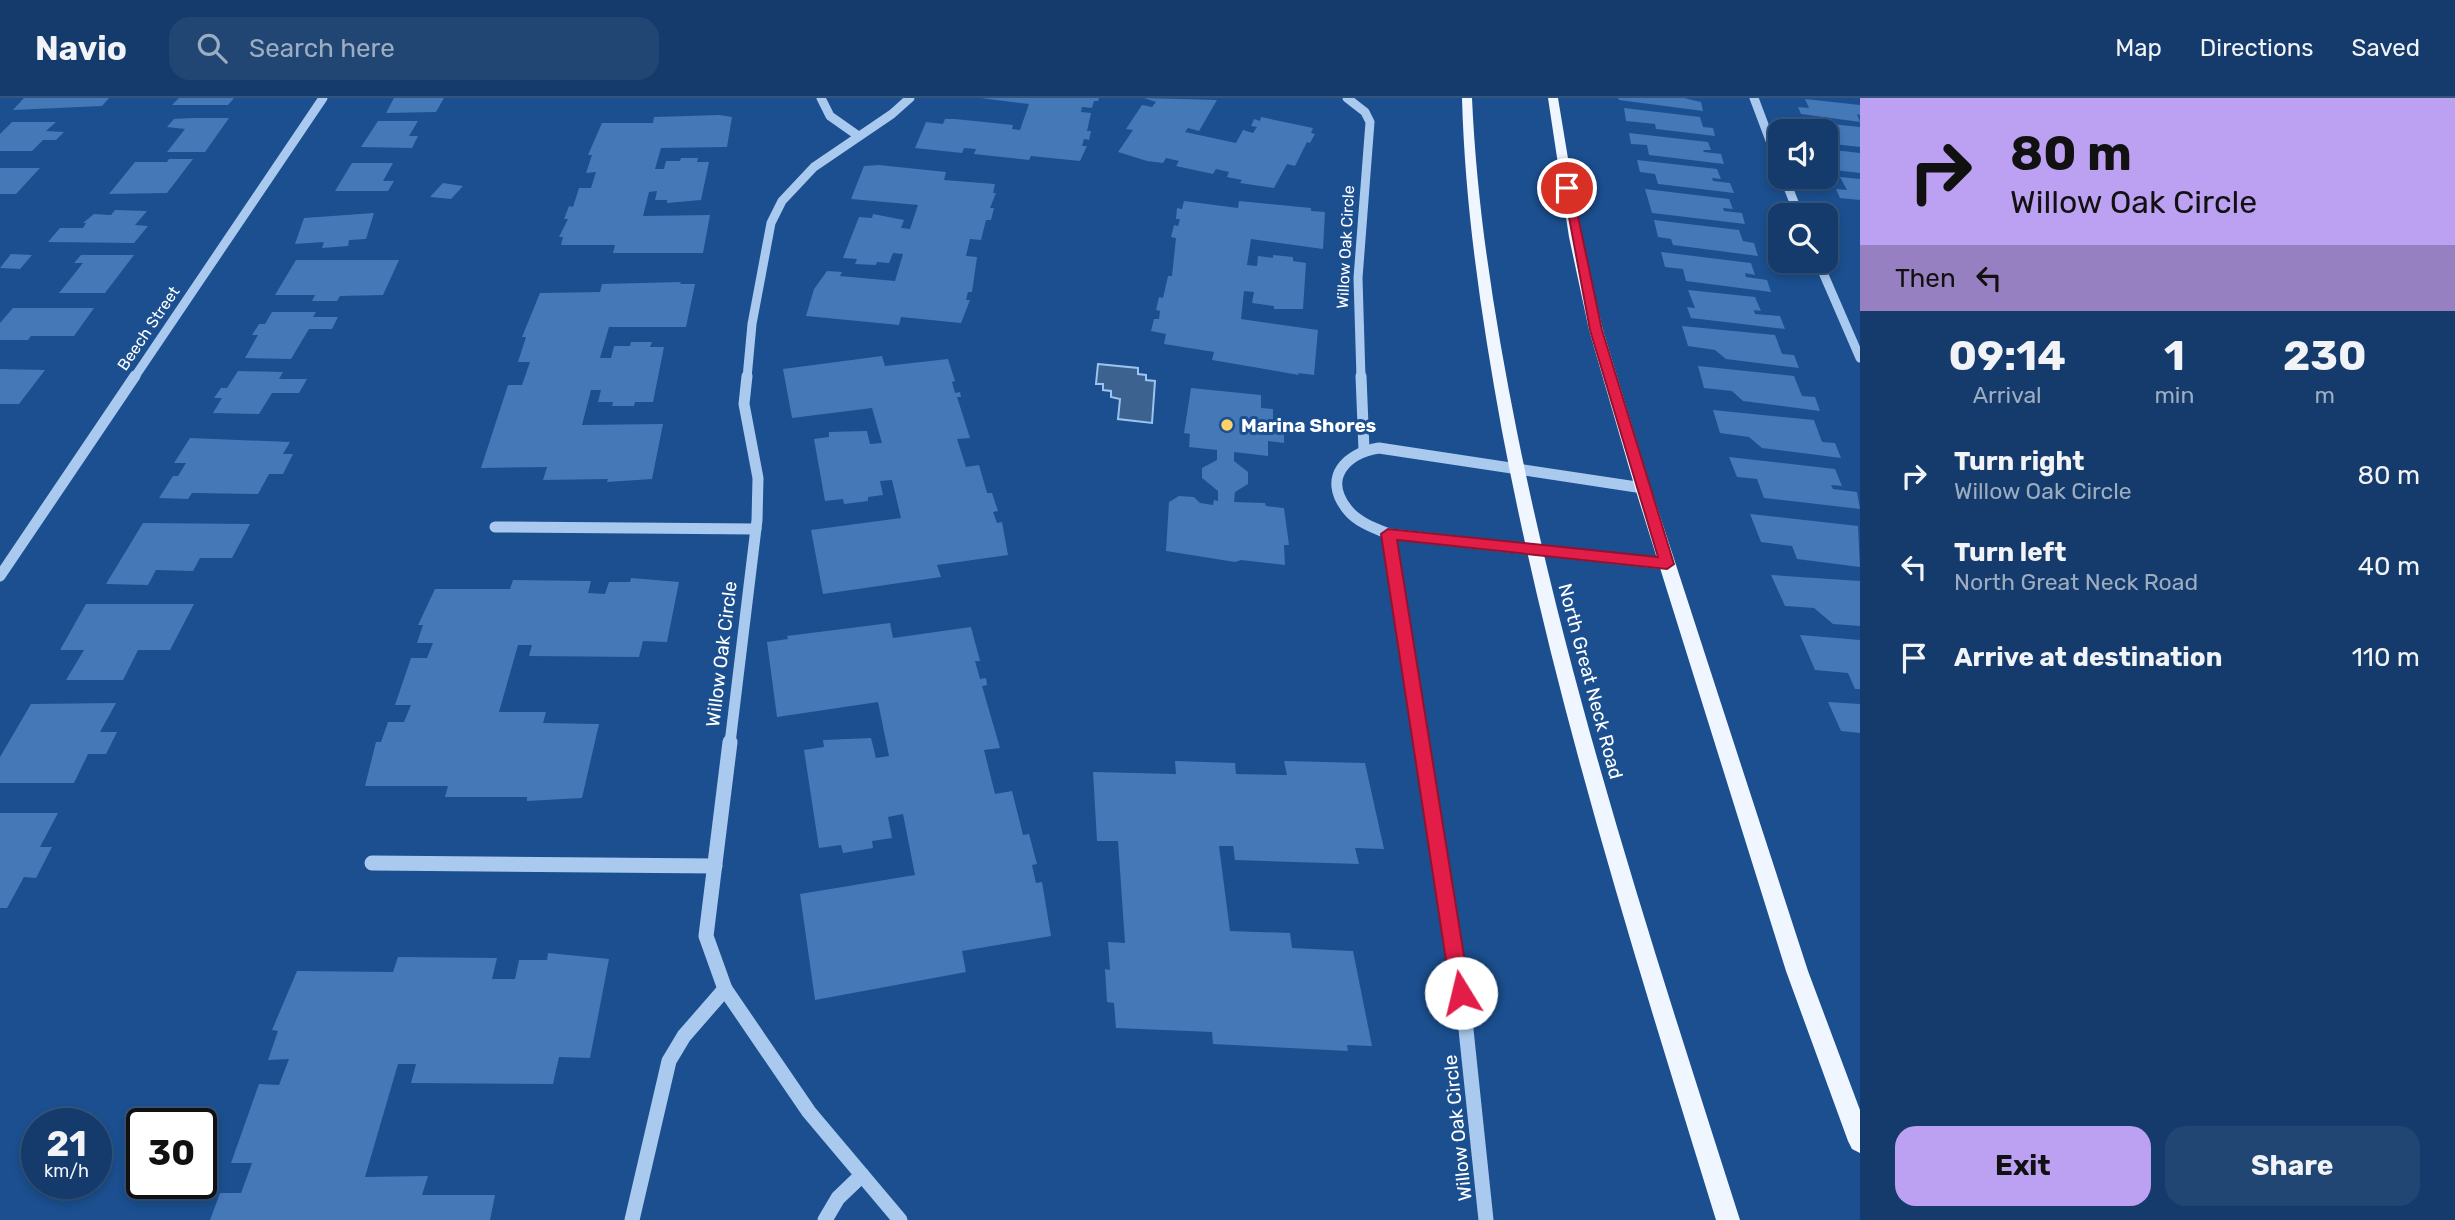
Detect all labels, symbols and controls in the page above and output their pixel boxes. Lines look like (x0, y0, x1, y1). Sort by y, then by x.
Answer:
search box (169, 17, 659, 80)
text: Navio (35, 29, 127, 68)
icon: search (193, 29, 231, 67)
text: Search here (249, 33, 395, 64)
text: Map (2115, 34, 2162, 62)
text: Directions (2200, 34, 2313, 62)
text: Saved (2351, 34, 2420, 62)
map controls (1768, 119, 1838, 273)
button: sound (1768, 119, 1838, 189)
text: 80 m (2010, 124, 2132, 182)
icon: right (1895, 126, 1986, 217)
pin (1537, 158, 1597, 218)
icon: arrive (1548, 169, 1586, 207)
text: Willow Oak Circle (2010, 183, 2257, 221)
street label: Willow Oak Circle (1333, 185, 1358, 309)
button: search (1768, 203, 1838, 273)
icon: left (1970, 259, 2008, 297)
text: Then (1895, 263, 1956, 294)
street label: Beech Street (113, 283, 184, 374)
text: 09:14 (1949, 331, 2066, 381)
text: 1 (2164, 331, 2185, 381)
text: 230 (2283, 331, 2366, 381)
text: Arrival (1973, 381, 2042, 409)
text: min (2154, 381, 2194, 409)
text: m (2314, 381, 2335, 409)
place label: Marina Shores (1241, 414, 1376, 437)
marker: Marina Shores (1219, 417, 1235, 433)
text: Turn right (1954, 446, 2084, 477)
icon: right (1895, 457, 1933, 495)
text: 80 m (2357, 460, 2420, 491)
text: Willow Oak Circle (1954, 477, 2132, 505)
text: Turn left (1954, 537, 2066, 568)
icon: left (1895, 548, 1933, 586)
text: 40 m (2358, 551, 2420, 582)
text: North Great Neck Road (1954, 568, 2198, 596)
street label: Willow Oak Circle (701, 580, 742, 728)
street label: North Great Neck Road (1553, 581, 1628, 782)
icon: arrive (1895, 639, 1933, 677)
text: Arrive at destination (1954, 642, 2222, 673)
text: 110 m (2352, 642, 2420, 673)
position arrow (1424, 956, 1498, 1030)
street label: Willow Oak Circle (1438, 1054, 1477, 1202)
speed limit sign: 30 (126, 1108, 217, 1199)
text: 21 (46, 1123, 87, 1165)
button: Exit (1895, 1126, 2151, 1206)
button: Share (2165, 1126, 2420, 1206)
text: km/h (44, 1160, 89, 1182)

